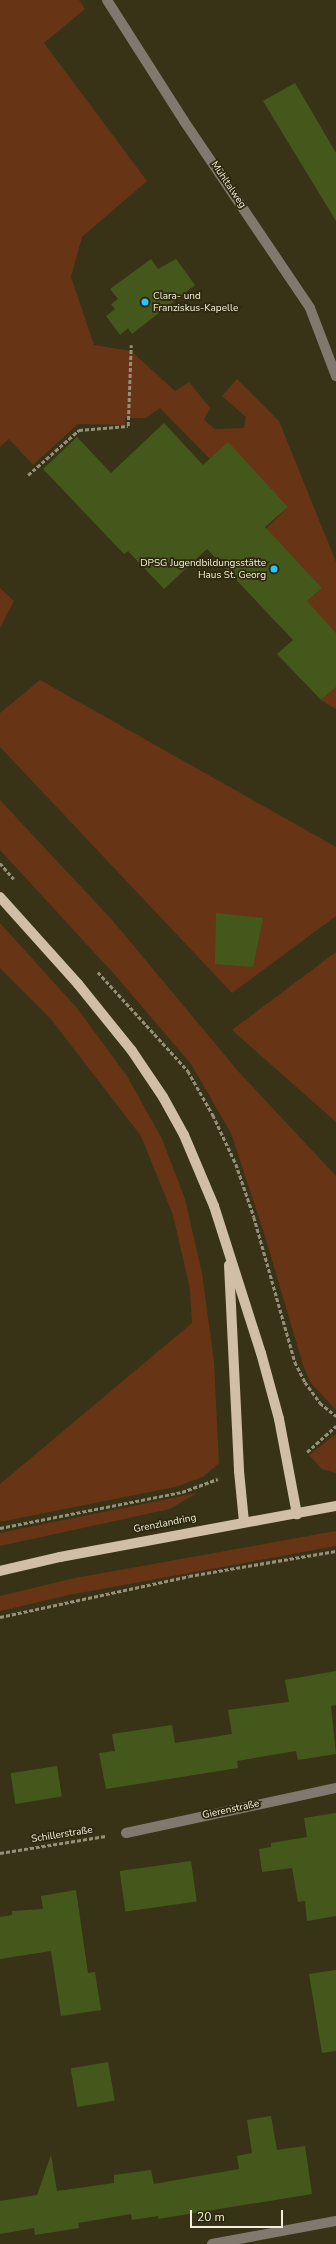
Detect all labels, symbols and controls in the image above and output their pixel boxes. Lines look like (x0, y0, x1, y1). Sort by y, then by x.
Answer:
street label: Mühltalweg (208, 159, 248, 211)
place label: Clara- und Franziskus-Kapelle (153, 290, 238, 314)
marker: Clara- und Franziskus-Kapelle (140, 297, 150, 307)
place label: DPSG Jugendbildungsstätte Haus St. Georg (140, 557, 266, 580)
marker: DPSG Jugendbildungsstätte Haus St. Georg (269, 564, 279, 574)
street label: Grenzlandring (133, 1512, 197, 1536)
street label: Gierenstraße (201, 1798, 261, 1822)
street label: Schillerstraße (30, 1824, 94, 1846)
scale bar (192, 2202, 285, 2228)
text: 20 m (197, 2209, 225, 2225)

